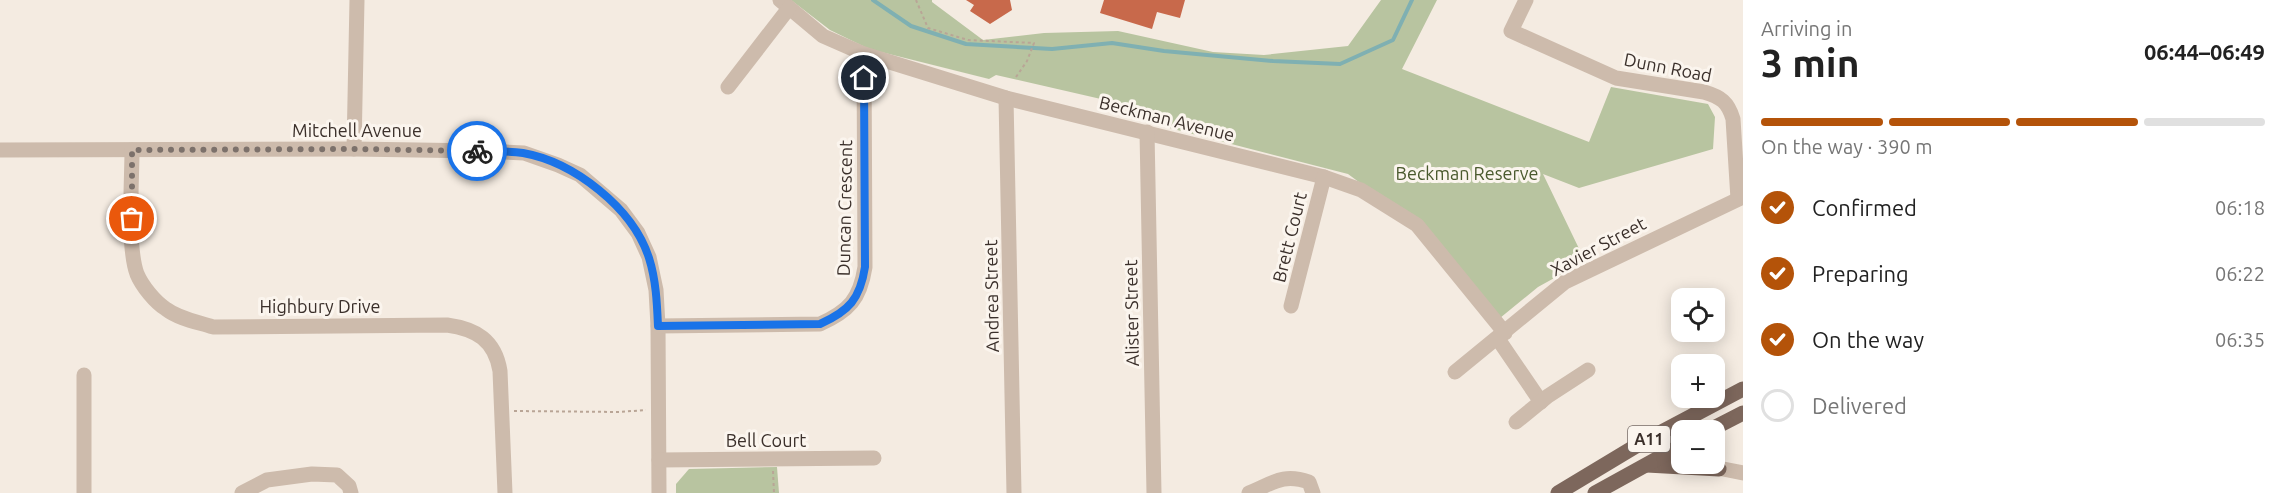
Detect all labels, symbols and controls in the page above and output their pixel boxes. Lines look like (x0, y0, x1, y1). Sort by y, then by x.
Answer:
text: Arriving in (1761, 17, 1852, 40)
text: 06:44–06:49 (2144, 39, 2265, 64)
text: 3 min (1761, 41, 1860, 84)
street label: Dunn Road (1622, 49, 1714, 85)
pin (838, 52, 889, 103)
icon: home (847, 61, 880, 94)
street label: Beckman Avenue (1097, 92, 1237, 144)
street label: Mitchell Avenue (292, 120, 422, 140)
courier (447, 121, 507, 181)
icon: bike (461, 135, 494, 168)
text: On the way · 390 m (1761, 135, 1933, 158)
street label: Duncan Crescent (833, 140, 855, 276)
park label: Beckman Reserve (1396, 163, 1538, 183)
street label: Brett Court (1268, 190, 1310, 284)
icon: check (1761, 191, 1794, 224)
pin (106, 193, 157, 244)
text: Confirmed (1812, 195, 1917, 220)
text: 06:18 (2215, 196, 2265, 219)
icon: bag (115, 202, 148, 235)
street label: Xavier Street (1547, 213, 1649, 279)
street label: Andrea Street (980, 239, 1002, 353)
icon: check (1761, 257, 1794, 290)
street label: Alister Street (1120, 259, 1142, 367)
text: Preparing (1812, 261, 1909, 286)
text: 06:22 (2215, 262, 2265, 285)
map controls (1671, 288, 1725, 474)
button: locate (1671, 288, 1725, 342)
street label: Highbury Drive (260, 296, 380, 316)
icon: check (1761, 323, 1794, 356)
text: On the way (1812, 327, 1924, 352)
text: 06:35 (2215, 328, 2265, 351)
button: + (1671, 354, 1725, 408)
text: Delivered (1812, 393, 1907, 418)
button: − (1671, 420, 1725, 474)
road number: A11 (1628, 426, 1670, 452)
street label: Bell Court (726, 430, 806, 450)

